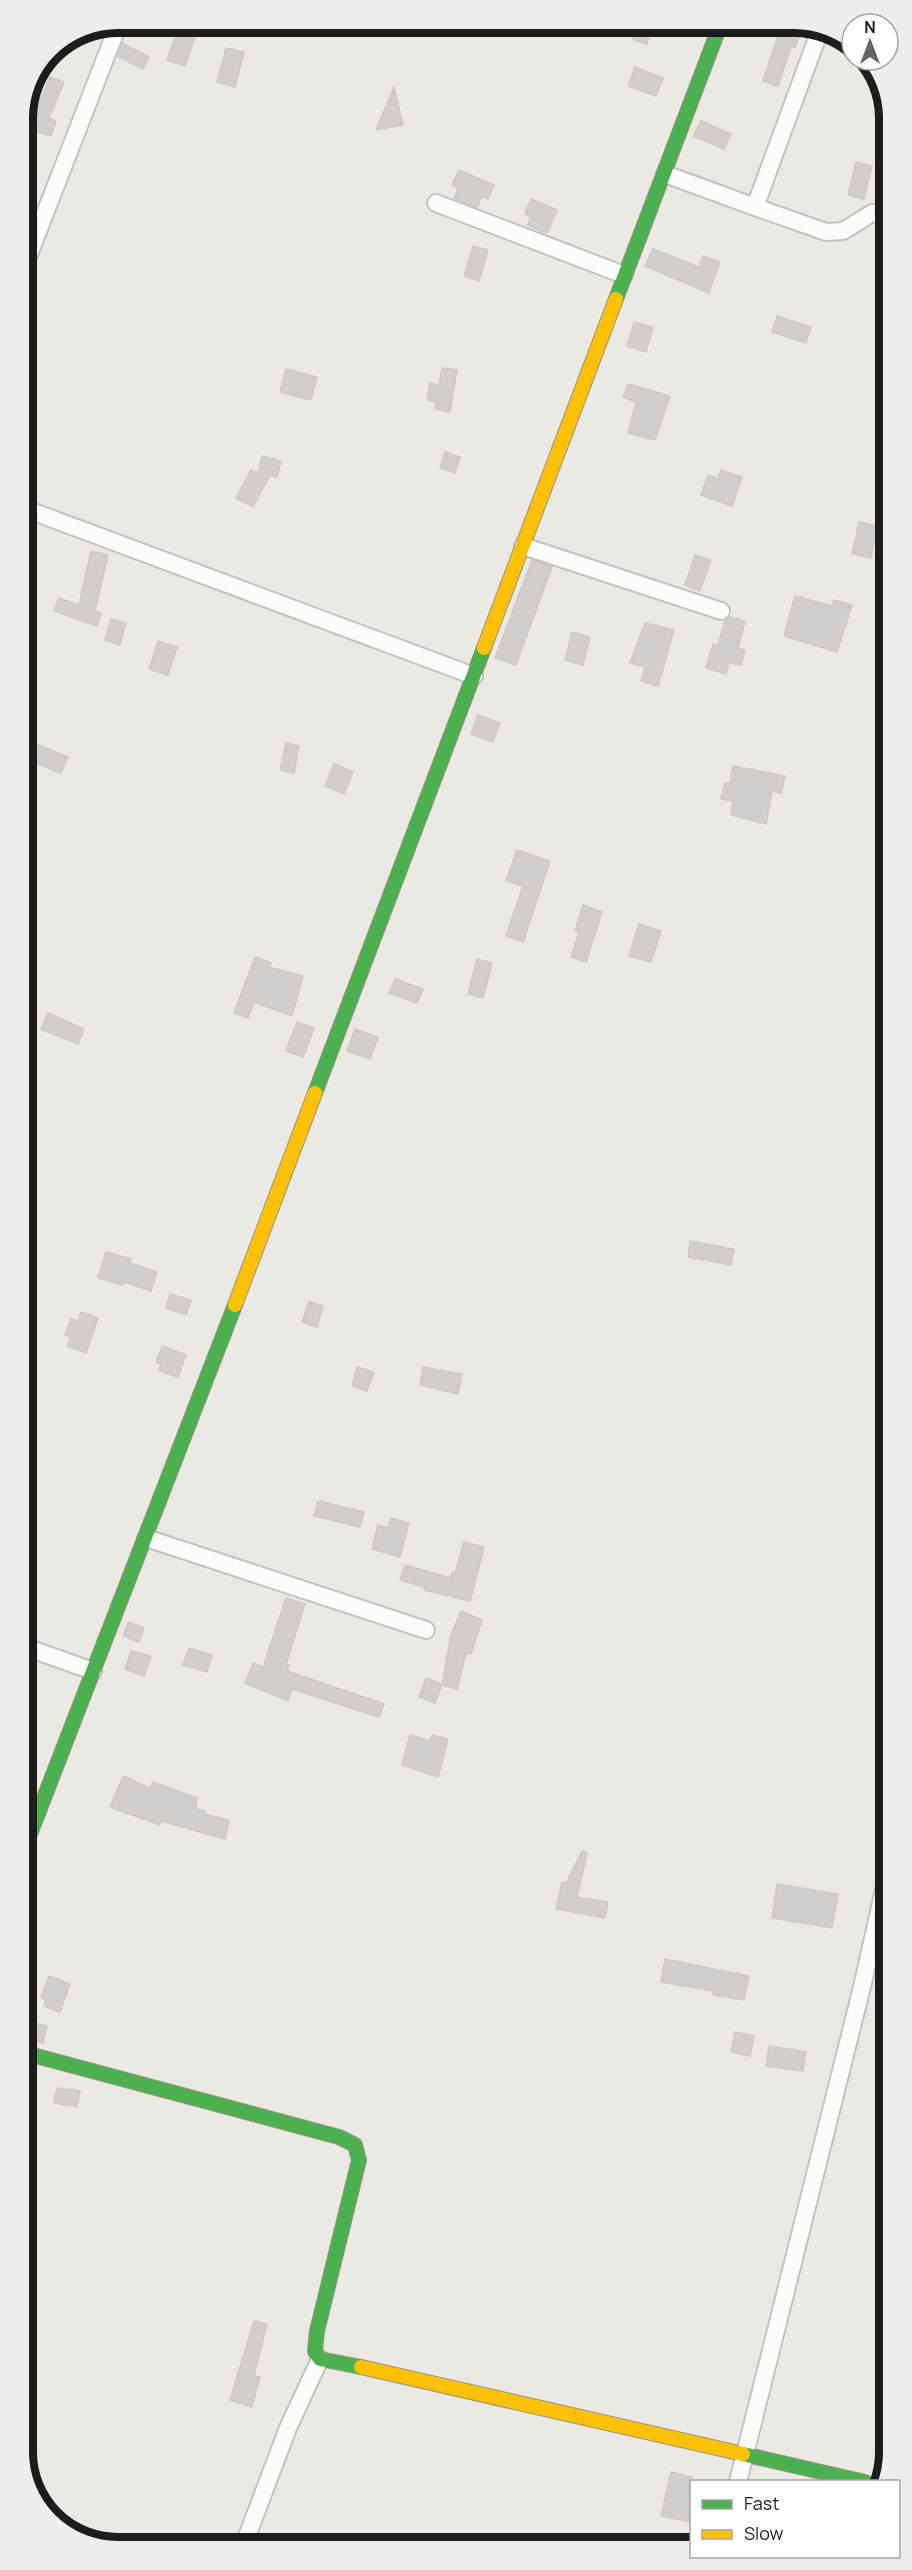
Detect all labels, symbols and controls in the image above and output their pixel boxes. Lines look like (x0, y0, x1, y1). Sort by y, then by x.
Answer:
north arrow (840, 12, 900, 72)
text: N (864, 16, 876, 38)
legend (690, 2480, 900, 2558)
text: Fast (744, 2491, 779, 2515)
text: Slow (744, 2521, 784, 2545)

